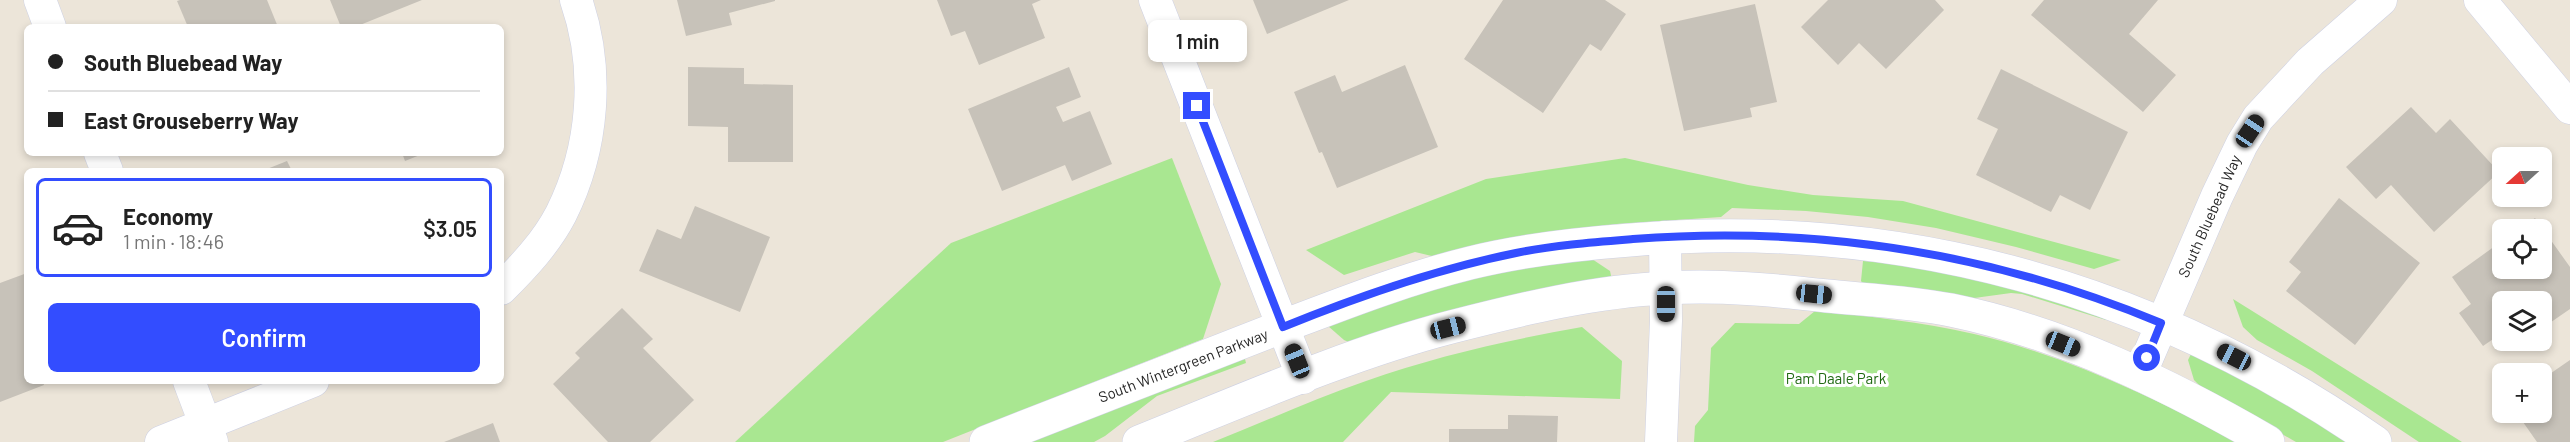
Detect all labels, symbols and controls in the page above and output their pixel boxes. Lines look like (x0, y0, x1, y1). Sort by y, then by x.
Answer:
callout: 1 min (1148, 19, 1246, 61)
text: 1 min (1176, 29, 1219, 53)
text: South Bluebead Way (84, 49, 282, 75)
route end (1183, 92, 1210, 119)
text: East Grouseberry Way (84, 107, 299, 133)
car (2232, 111, 2268, 151)
north arrow (2492, 147, 2552, 207)
map controls (2492, 147, 2552, 423)
street label: South Bluebead Way (2174, 152, 2244, 280)
icon: car (51, 201, 105, 255)
text: Economy (123, 203, 213, 229)
text: $3.05 (423, 215, 477, 241)
button: locate (2492, 219, 2552, 279)
text: 1 min · 18:46 (123, 229, 224, 253)
car (1795, 283, 1833, 305)
car (1657, 286, 1675, 322)
button: layers (2492, 291, 2552, 351)
button: Confirm (48, 303, 480, 372)
car (1428, 315, 1468, 341)
street label: South Wintergreen Parkway (1096, 324, 1270, 406)
car (2043, 329, 2083, 359)
car (1282, 341, 1312, 381)
car (2214, 341, 2254, 373)
route start (2133, 344, 2160, 371)
button: + (2492, 363, 2552, 423)
park label: Pam Daale Park (1786, 369, 1887, 387)

